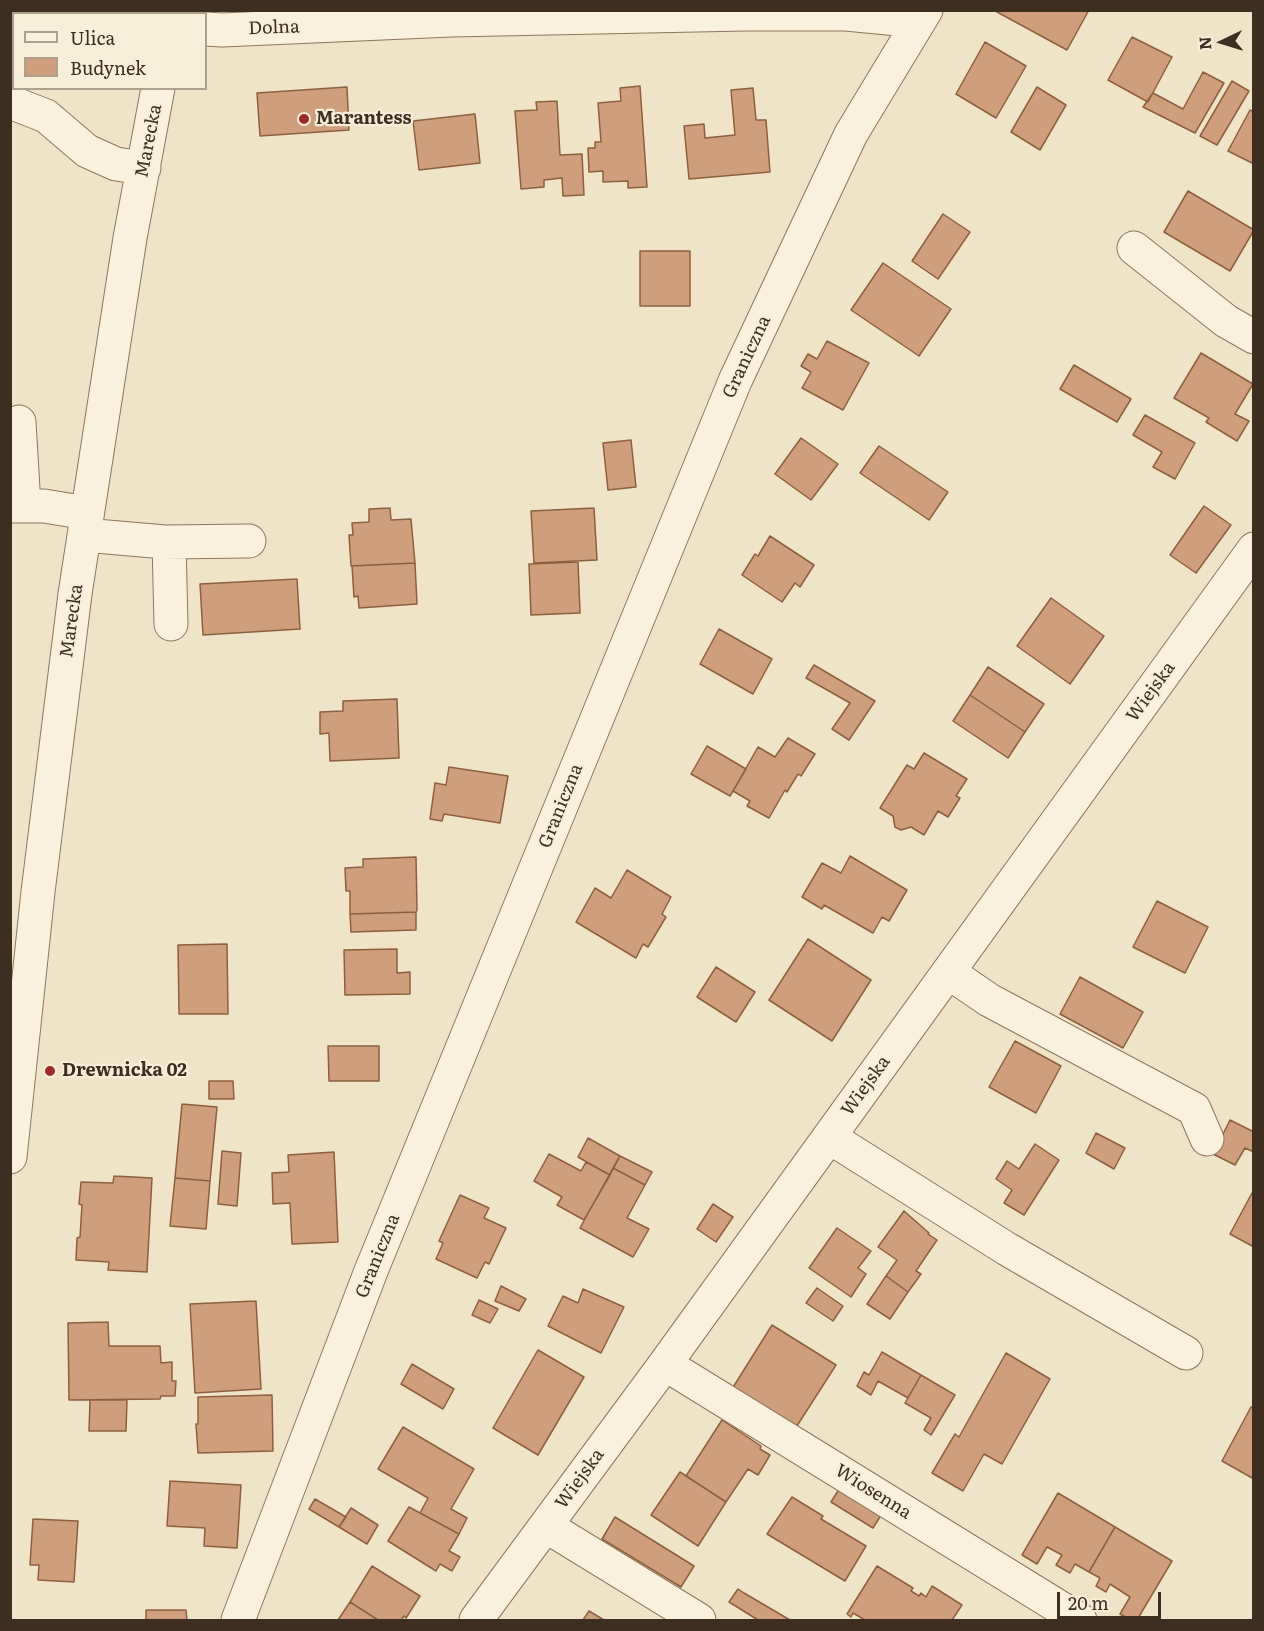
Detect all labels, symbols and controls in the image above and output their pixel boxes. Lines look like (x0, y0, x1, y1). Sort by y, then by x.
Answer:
legend (12, 12, 207, 90)
north arrow (1192, 12, 1252, 72)
street label: Dolna (248, 16, 300, 40)
text: Ulica (70, 24, 115, 51)
text: N (1192, 36, 1216, 51)
text: Budynek (70, 54, 146, 81)
street label: Marecka (131, 102, 167, 180)
place label: Marantess (316, 108, 411, 130)
marker: Marantess (297, 112, 311, 126)
street label: Graniczna (718, 312, 776, 402)
street label: Marecka (56, 583, 88, 659)
street label: Wiejska (1122, 658, 1180, 726)
street label: Graniczna (534, 761, 588, 851)
street label: Wiejska (837, 1052, 895, 1120)
place label: Drewnicka 02 (62, 1060, 187, 1082)
marker: Drewnicka 02 (43, 1064, 57, 1078)
street label: Graniczna (351, 1211, 405, 1301)
street label: Wiejska (551, 1445, 609, 1513)
street label: Wiosenna (831, 1460, 915, 1524)
scale bar (1060, 1580, 1164, 1618)
text: 20 m (1068, 1589, 1109, 1616)

